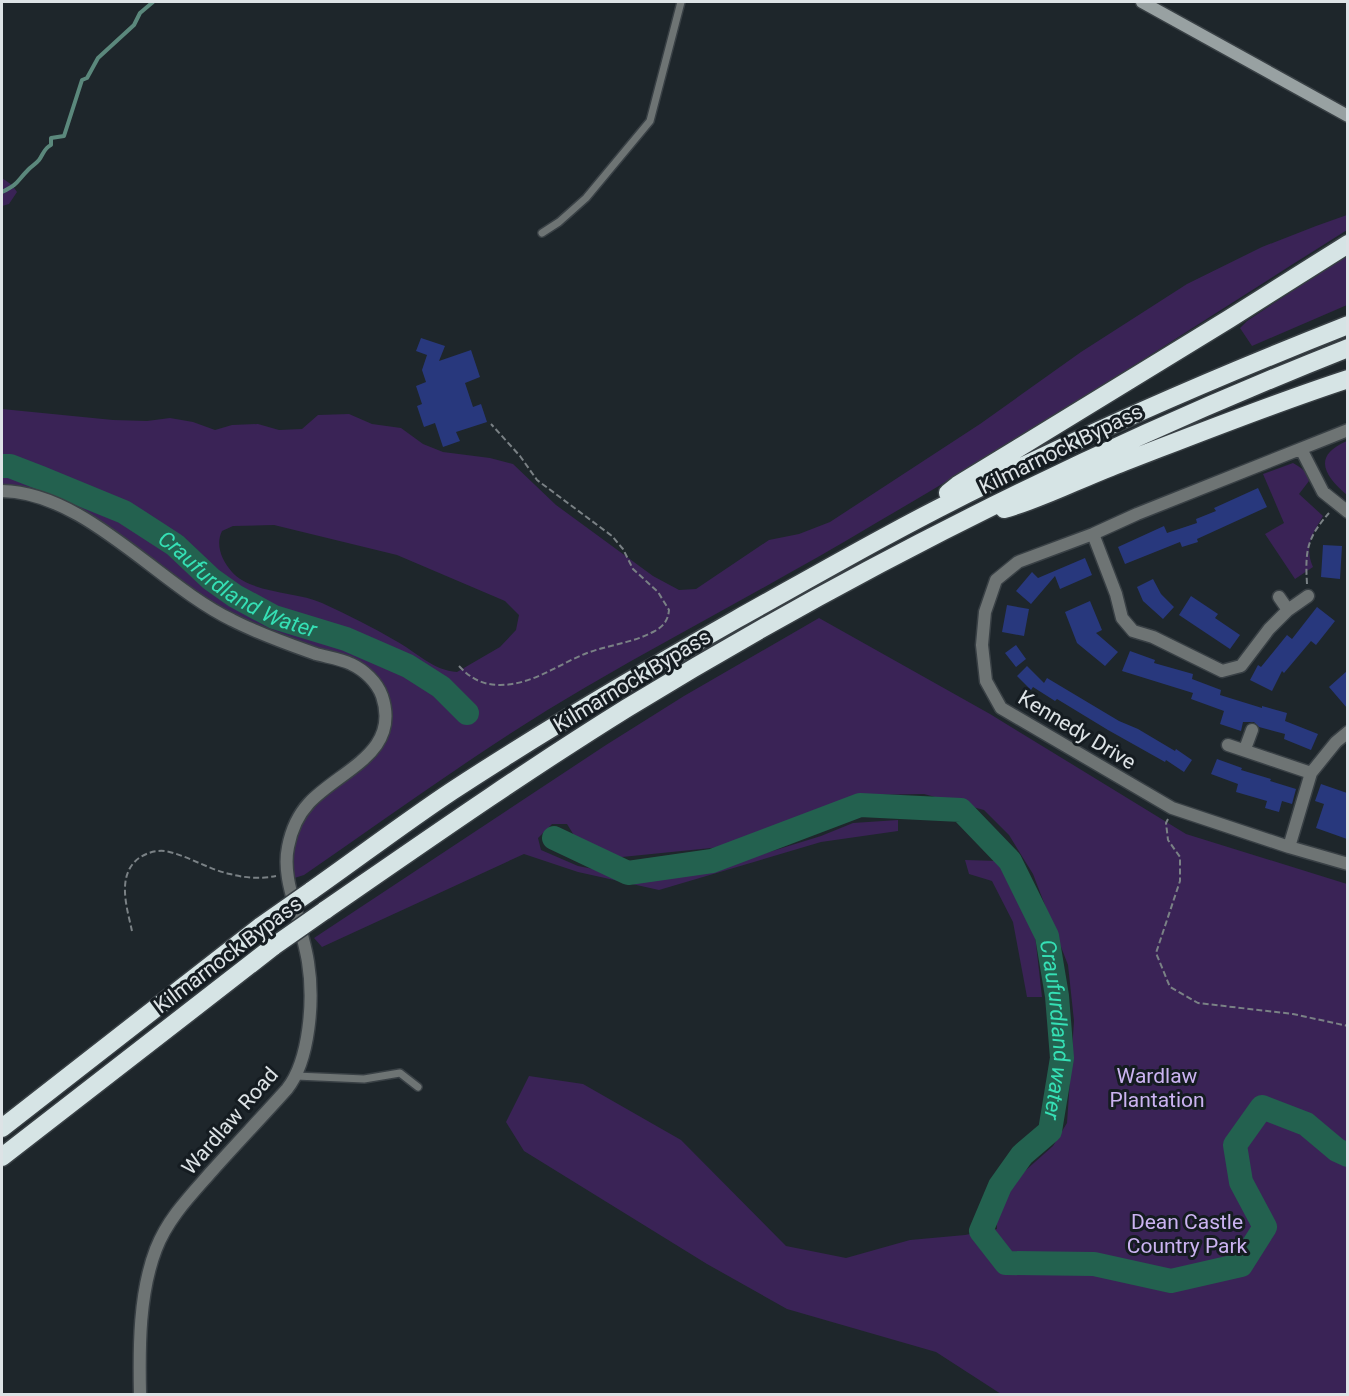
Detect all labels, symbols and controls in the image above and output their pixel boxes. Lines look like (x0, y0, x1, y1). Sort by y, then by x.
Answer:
street label: Kilmarnock Bypass (975, 399, 1147, 499)
water label: Craufurdland Water (154, 526, 320, 643)
street label: Kilmarnock Bypass (549, 625, 715, 737)
street label: Kennedy Drive (1014, 686, 1140, 774)
street label: Kilmarnock Bypass (149, 892, 307, 1018)
water label: Craufurdland water (1035, 938, 1074, 1122)
street label: Wardlaw Road (177, 1062, 283, 1180)
park label: Wardlaw Plantation (1109, 1064, 1205, 1112)
park label: Dean Castle Country Park (1127, 1210, 1248, 1258)

